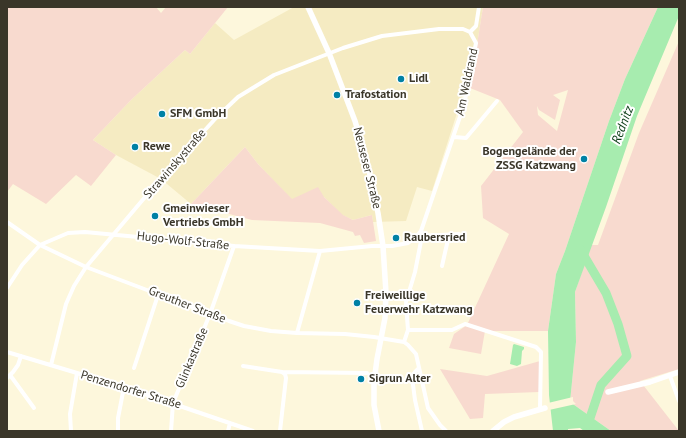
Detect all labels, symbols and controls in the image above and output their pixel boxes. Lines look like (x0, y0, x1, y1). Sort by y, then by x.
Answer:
street label: Am Waldrand (453, 47, 481, 117)
place label: Lidl (409, 72, 428, 86)
marker: Lidl (396, 74, 406, 84)
place label: Trafostation (345, 88, 407, 102)
marker: Trafostation (332, 90, 342, 100)
water label: Rednitz (609, 104, 637, 146)
place label: SFM GmbH (170, 107, 226, 121)
marker: SFM GmbH (157, 109, 167, 119)
street label: Strawinskystraße (141, 126, 209, 202)
street label: Neuseser Straße (350, 126, 384, 210)
place label: Rewe (143, 140, 170, 154)
marker: Rewe (130, 142, 140, 152)
place label: Bogengelände der ZSSG Katzwang (482, 145, 576, 173)
marker: Bogengelände der ZSSG Katzwang (579, 154, 589, 164)
place label: Gmeinwieser Vertriebs GmbH (163, 202, 243, 230)
marker: Gmeinwieser Vertriebs GmbH (150, 211, 160, 221)
street label: Hugo-Wolf-Straße (136, 229, 230, 253)
place label: Raubersried (404, 231, 465, 245)
marker: Raubersried (391, 233, 401, 243)
street label: Greuther Straße (146, 284, 228, 326)
place label: Freiweillige Feuerwehr Katzwang (365, 289, 473, 317)
marker: Freiweillige Feuerwehr Katzwang (352, 298, 362, 308)
street label: Glinkastraße (173, 325, 211, 391)
street label: Penzendorfer Straße (79, 368, 183, 412)
place label: Sigrun Alter (369, 372, 430, 386)
marker: Sigrun Alter (356, 374, 366, 384)

